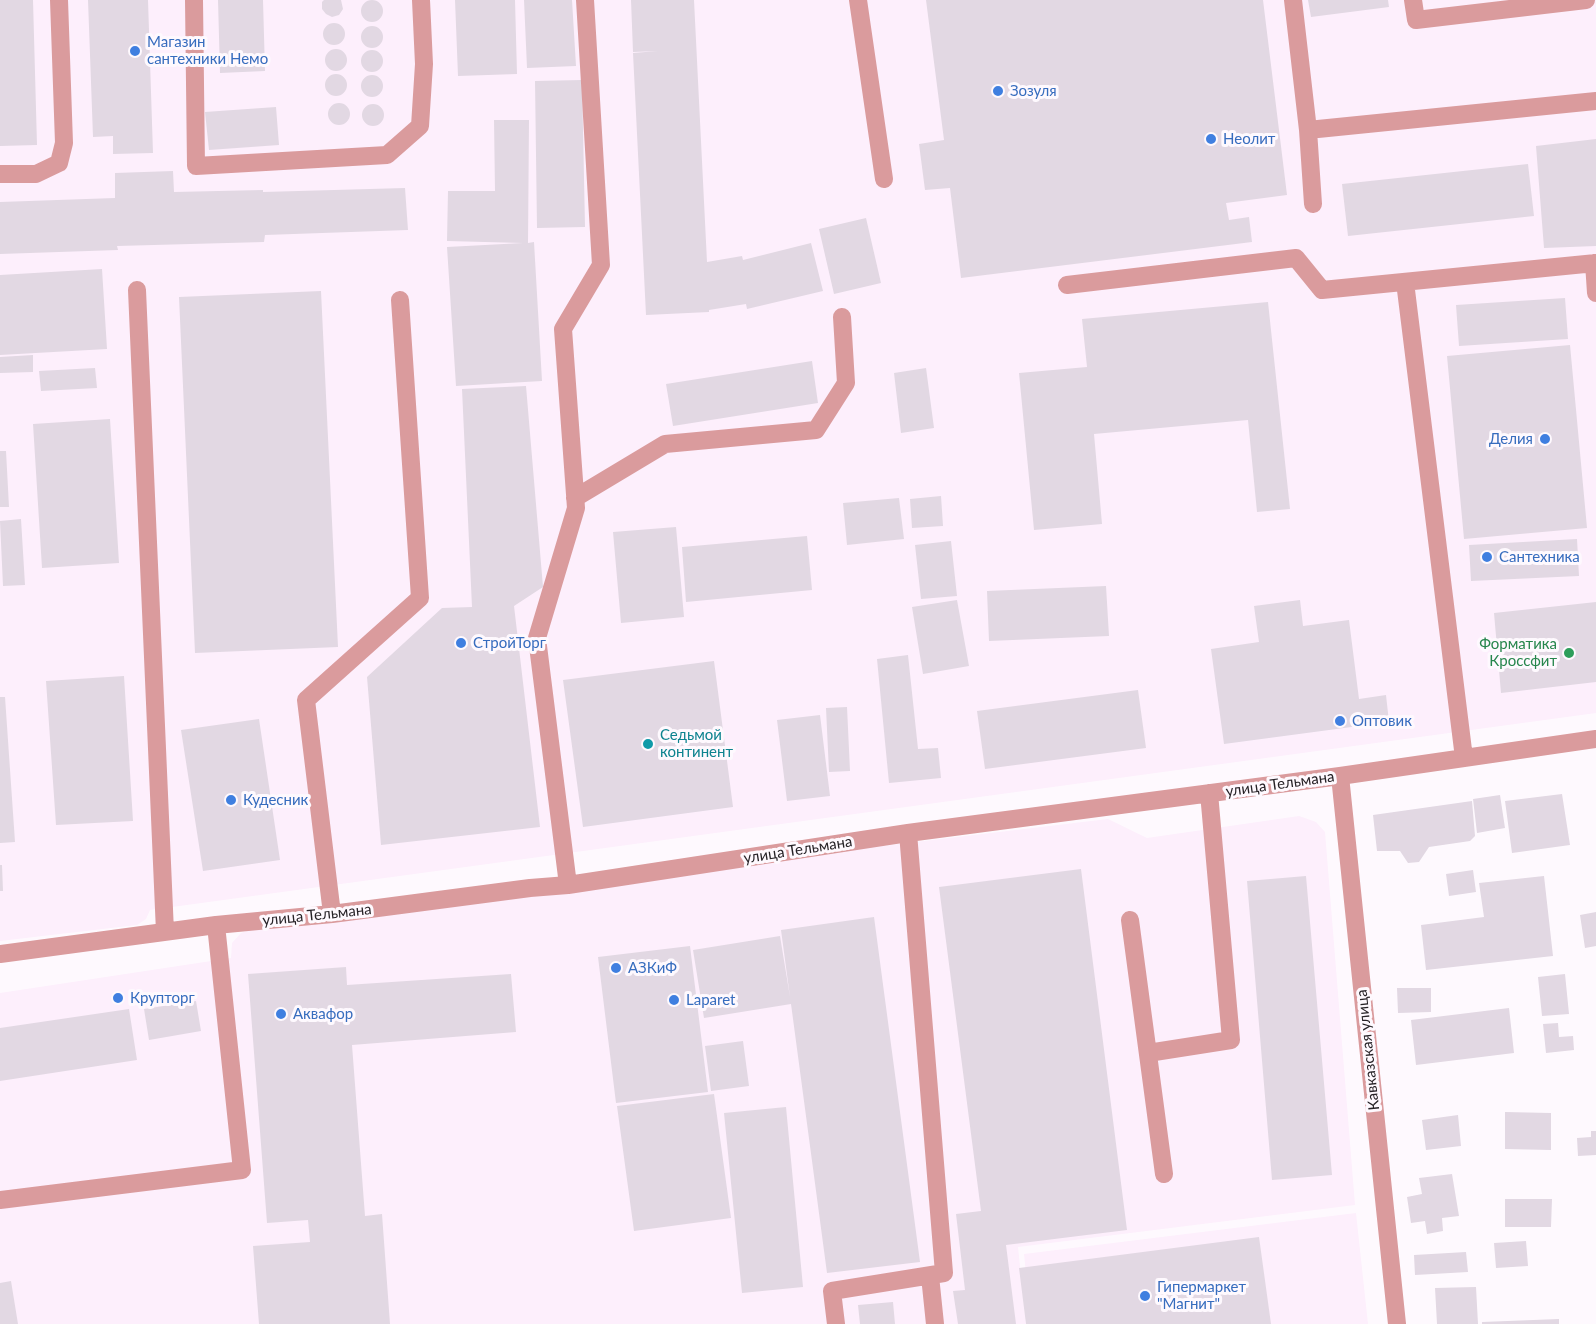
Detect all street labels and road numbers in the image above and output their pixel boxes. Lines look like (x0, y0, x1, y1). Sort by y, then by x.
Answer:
street label: улица Тельмана (1224, 767, 1336, 801)
street label: улица Тельмана (742, 833, 854, 867)
street label: улица Тельмана (262, 900, 372, 930)
street label: Кавказская улица (1353, 989, 1383, 1111)

